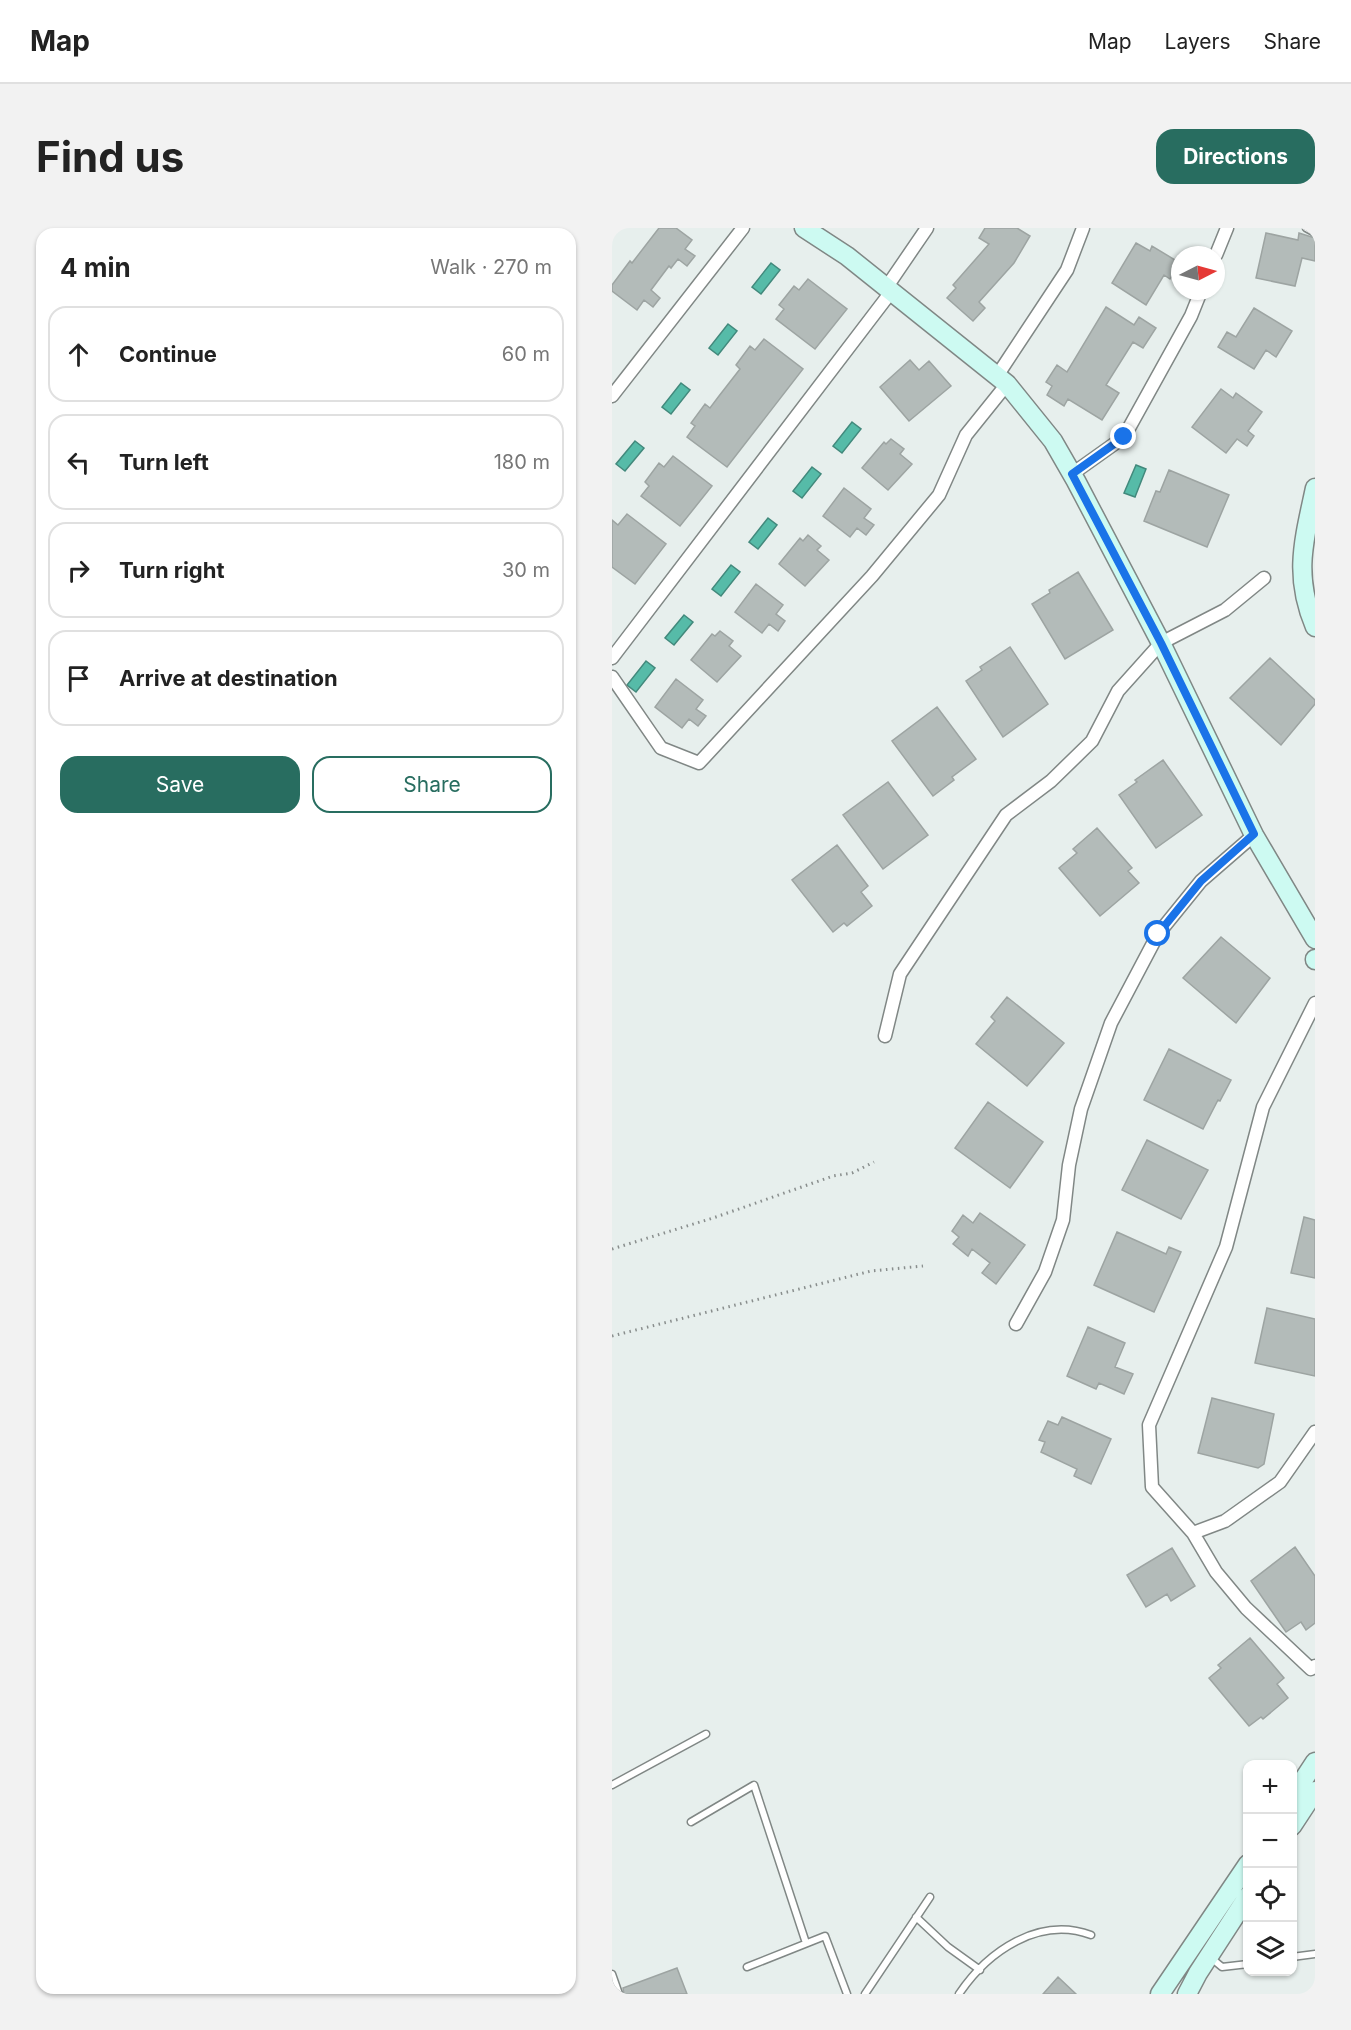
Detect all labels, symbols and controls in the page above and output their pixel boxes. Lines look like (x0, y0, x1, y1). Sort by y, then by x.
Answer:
text: Map (30, 24, 90, 58)
text: Map (1088, 29, 1132, 54)
text: Layers (1165, 29, 1231, 54)
text: Share (1264, 29, 1321, 54)
button: Directions (1156, 129, 1315, 184)
text: Find us (36, 131, 184, 182)
north arrow (1171, 246, 1225, 300)
text: 4 min (60, 252, 131, 283)
text: Walk · 270 m (430, 255, 552, 279)
icon: ahead (62, 338, 95, 371)
text: Continue (119, 341, 217, 367)
text: 60 m (502, 342, 550, 366)
route end (1110, 423, 1136, 449)
icon: left (62, 446, 95, 479)
text: Turn left (119, 449, 209, 475)
text: 180 m (494, 450, 550, 474)
icon: right (62, 554, 95, 587)
text: Turn right (119, 557, 225, 583)
text: 30 m (502, 558, 550, 582)
icon: arrive (62, 662, 95, 695)
text: Arrive at destination (119, 665, 338, 691)
button: Save (60, 756, 300, 813)
button: Share (312, 756, 552, 813)
route start (1144, 920, 1170, 946)
map controls (1243, 1760, 1297, 1976)
button: + (1243, 1760, 1297, 1814)
button: − (1243, 1814, 1297, 1868)
button: locate (1243, 1868, 1297, 1922)
button: layers (1243, 1922, 1297, 1976)

